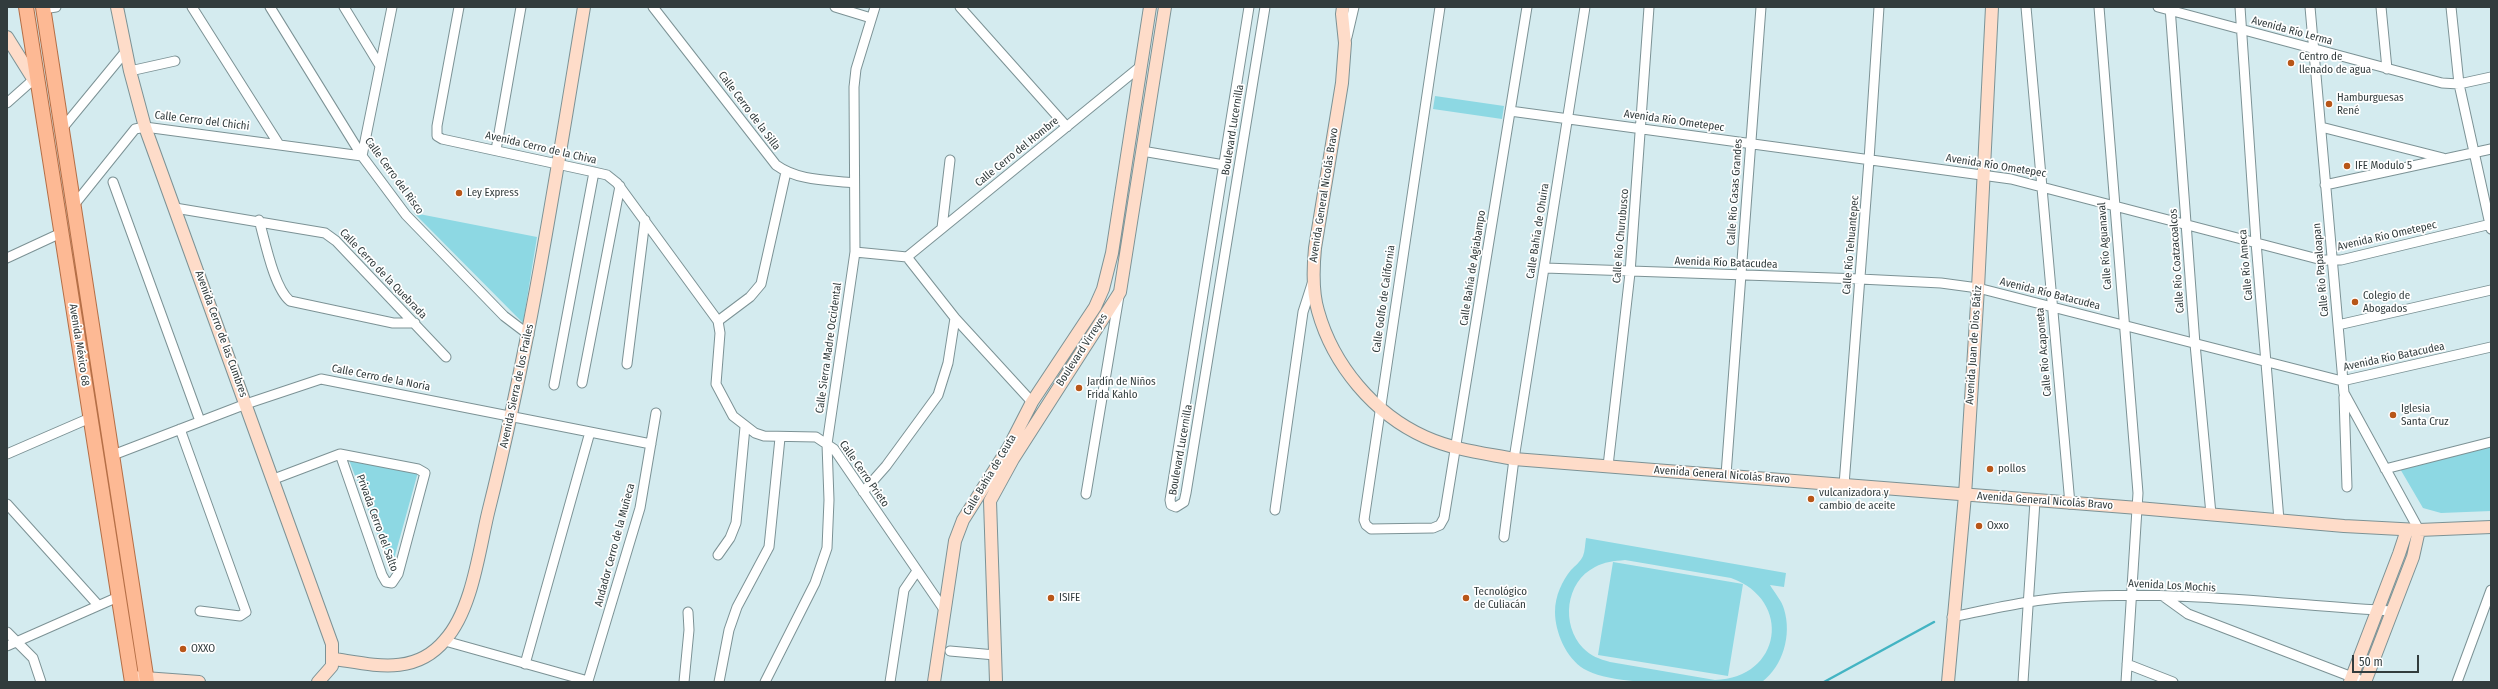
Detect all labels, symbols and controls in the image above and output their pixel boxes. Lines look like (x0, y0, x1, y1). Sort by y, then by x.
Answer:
street label: Avenida Río Lerma (2250, 14, 2334, 48)
place label: Centro de llenado de agua (2299, 50, 2371, 76)
marker: Centro de llenado de agua (2286, 58, 2296, 68)
street label: Calle Cerro de la Silla (715, 69, 783, 153)
street label: Boulevard Lucernilla (1219, 84, 1247, 176)
place label: Hamburguesas René (2337, 91, 2404, 117)
marker: Hamburguesas René (2324, 99, 2334, 109)
street label: Avenida Río Ometepec (1623, 107, 1725, 135)
street label: Calle Cerro del Chichi (154, 109, 250, 133)
street label: Calle Cerro del Hombre (973, 114, 1061, 190)
street label: Avenida General Nicolás Bravo (1307, 127, 1341, 263)
street label: Avenida Cerro de la Chiva (484, 129, 598, 167)
street label: Calle Cerro del Risco (362, 135, 426, 217)
street label: Calle Río Casas Grandes (1725, 138, 1745, 246)
street label: Avenida Río Ometepec (1945, 152, 2047, 180)
place label: IFE Modulo 5 (2355, 159, 2412, 173)
marker: IFE Modulo 5 (2342, 161, 2352, 171)
street label: Calle Bahía de Ohuira (1524, 182, 1552, 280)
place label: Ley Express (467, 186, 519, 200)
marker: Ley Express (454, 188, 464, 198)
street label: Calle Río Churubusco (1610, 188, 1632, 284)
street label: Calle Río Tehuantepec (1840, 195, 1862, 295)
street label: Calle Río Aguanaval (2095, 202, 2115, 290)
street label: Calle Río Coatzacoalcos (2167, 208, 2187, 314)
street label: Calle Bahía de Agiabampo (1457, 209, 1489, 327)
street label: Avenida Río Ometepec (2336, 218, 2438, 254)
street label: Calle Río Papaloapan (2310, 223, 2332, 317)
street label: Calle Cerro de la Quebrada (337, 226, 429, 322)
street label: Calle Río Ameca (2236, 229, 2256, 301)
street label: Calle Golfo de California (1370, 244, 1398, 354)
street label: Avenida Río Batacudea (1674, 255, 1778, 271)
street label: Avenida Cerro de las Cumbres (192, 269, 250, 399)
street label: Avenida Río Batacudea (1998, 275, 2102, 313)
street label: Calle Sierra Madre Occidental (813, 282, 845, 414)
street label: Avenida Juan de Dios Bátiz (1963, 285, 1985, 405)
place label: Colegio de Abogados (2363, 289, 2410, 315)
marker: Colegio de Abogados (2350, 297, 2360, 307)
street label: Avenida México 68 (66, 303, 92, 387)
street label: Calle Río Acaponeta (2034, 307, 2054, 397)
street label: Boulevard Virreyes (1054, 311, 1110, 389)
street label: Avenida Sierra de los Frailes (497, 323, 537, 449)
street label: Avenida Río Batacudea (2342, 340, 2446, 374)
street label: Calle Cerro de la Noria (331, 362, 431, 394)
place label: Jardín de Niños Frida Kahlo (1087, 375, 1156, 401)
marker: Jardín de Niños Frida Kahlo (1074, 383, 1084, 393)
place label: Iglesia Santa Cruz (2401, 402, 2448, 428)
street label: Boulevard Lucernilla (1167, 404, 1195, 496)
marker: Iglesia Santa Cruz (2388, 410, 2398, 420)
street label: Calle Bahía de Ceuta (961, 432, 1019, 518)
street label: Calle Cerro Prieto (836, 438, 892, 510)
place label: pollos (1998, 462, 2026, 476)
street label: Avenida General Nicolás Bravo (1654, 464, 1790, 486)
marker: pollos (1985, 464, 1995, 474)
street label: Privada Cerro del Salto (353, 473, 401, 573)
street label: Andador Cerro de la Muñeca (592, 482, 638, 608)
place label: vulcanizadora y cambio de aceite (1819, 486, 1895, 512)
street label: Avenida General Nicolás Bravo (1977, 490, 2113, 512)
marker: vulcanizadora y cambio de aceite (1806, 494, 1816, 504)
place label: Oxxo (1987, 519, 2009, 533)
marker: Oxxo (1974, 521, 1984, 531)
street label: Avenida Los Mochis (2128, 577, 2216, 595)
place label: Tecnológico de Culiacán (1474, 585, 1527, 611)
place label: ISIFE (1059, 591, 1080, 605)
marker: ISIFE (1046, 593, 1056, 603)
marker: Tecnológico de Culiacán (1461, 593, 1471, 603)
place label: OXXO (191, 642, 215, 656)
marker: OXXO (178, 644, 188, 654)
scale bar (2354, 647, 2421, 673)
text: 50 m (2359, 655, 2383, 669)

